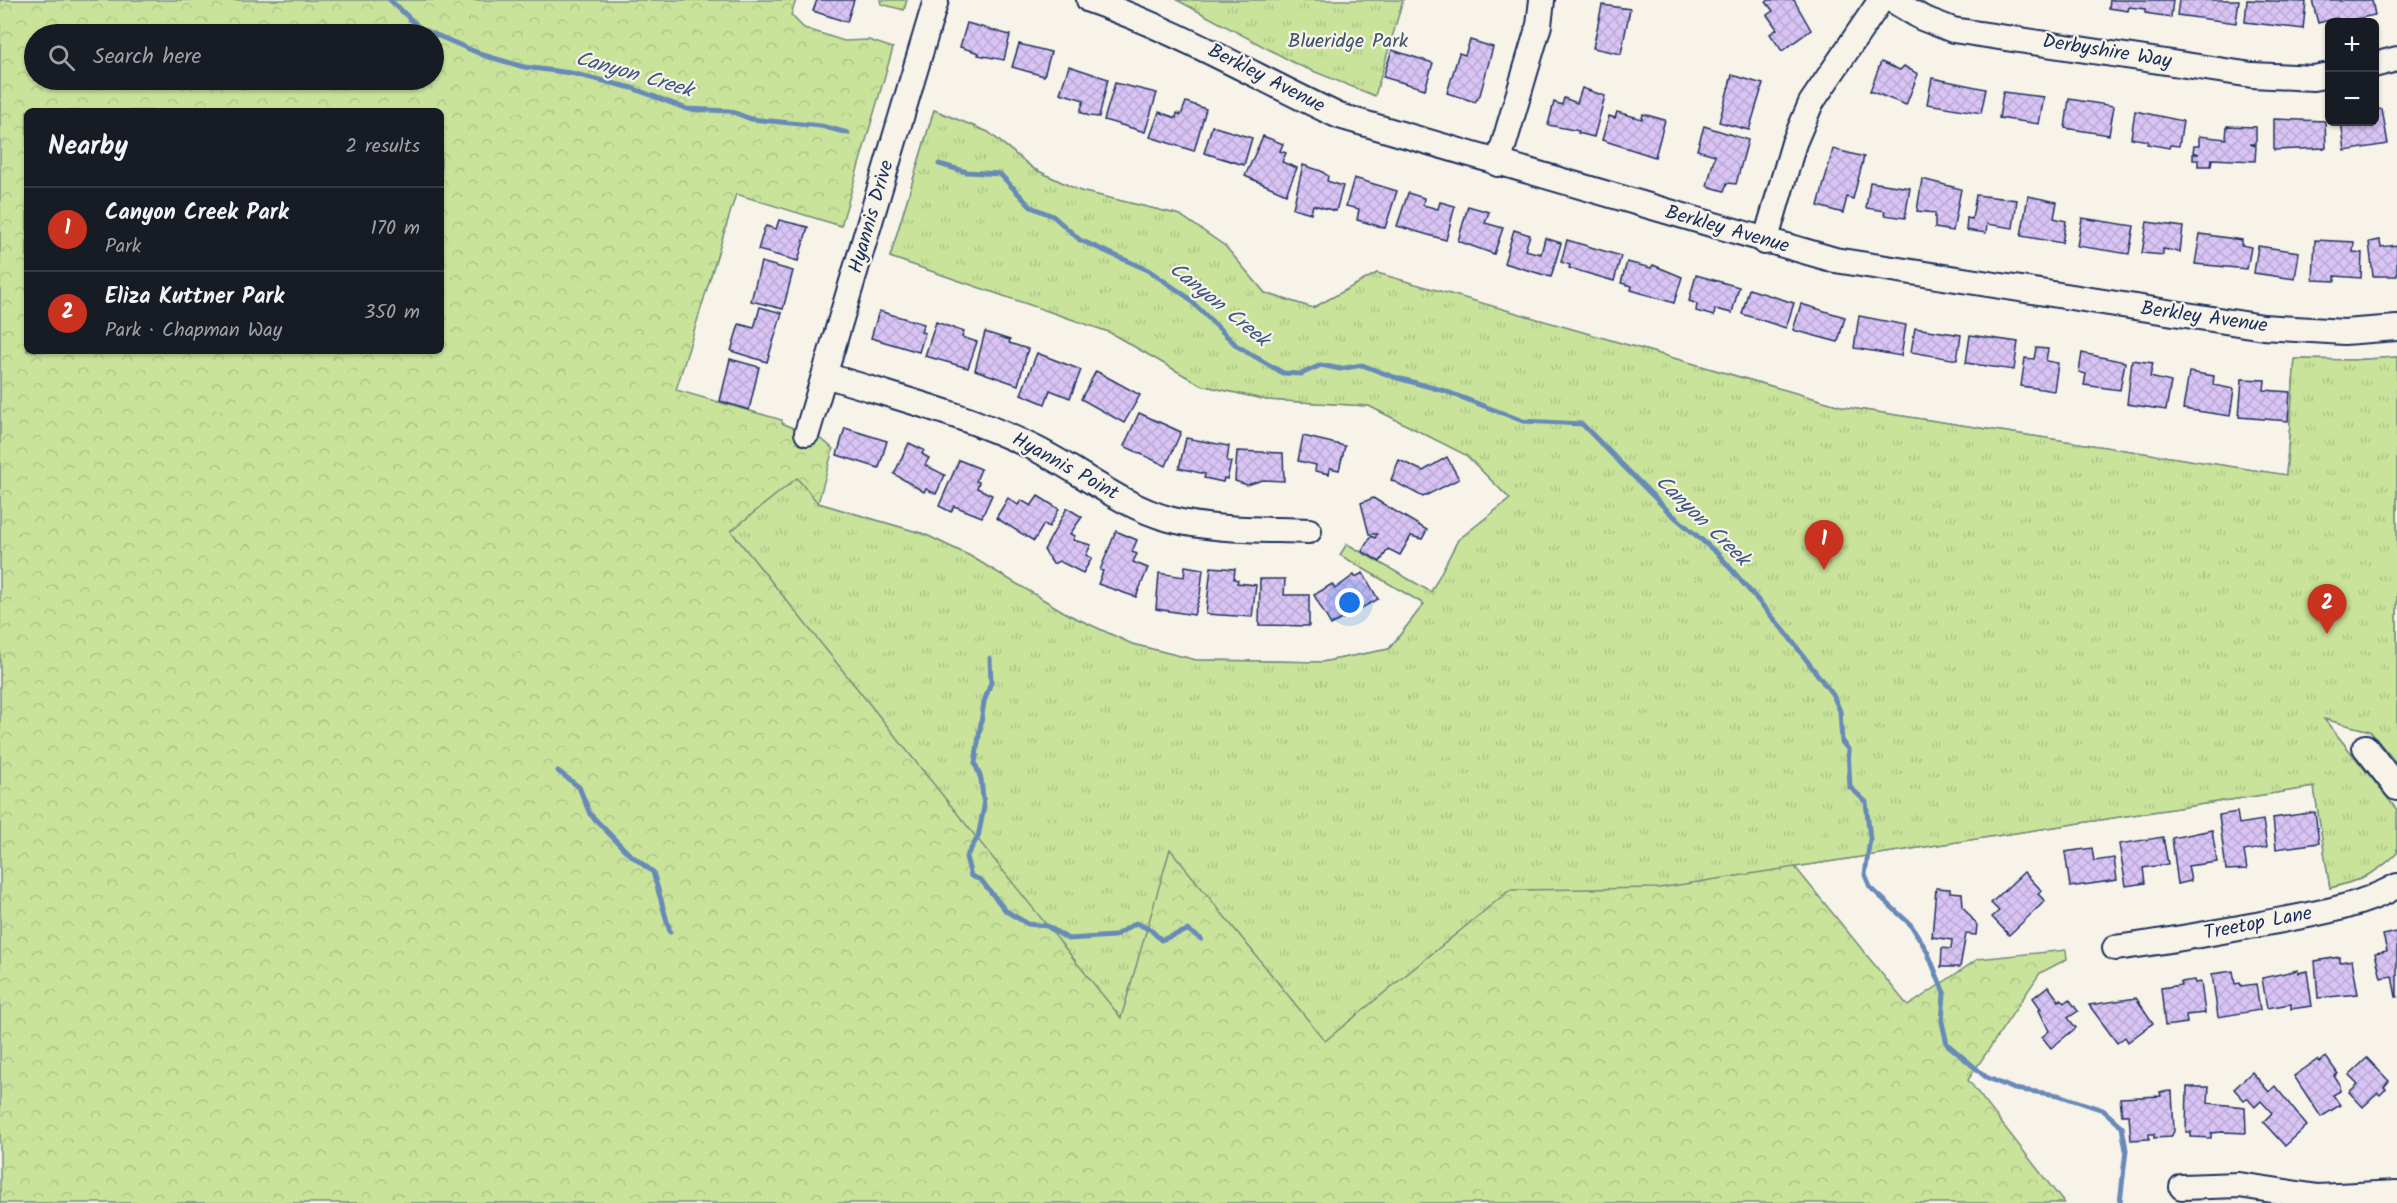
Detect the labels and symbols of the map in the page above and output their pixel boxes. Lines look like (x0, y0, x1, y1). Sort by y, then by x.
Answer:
park label: Blueridge Park (1288, 26, 1409, 58)
street label: Derbyshire Way (2040, 26, 2175, 78)
street label: Berkley Avenue (1202, 36, 1330, 122)
water label: Canyon Creek (571, 42, 700, 108)
street label: Hyannis Drive (841, 157, 903, 277)
street label: Berkley Avenue (1661, 197, 1793, 263)
water label: Canyon Creek (1162, 254, 1279, 358)
street label: Berkley Avenue (2138, 293, 2270, 343)
street label: Hyannis Point (1006, 424, 1125, 510)
water label: Canyon Creek (1647, 467, 1759, 577)
pin: 1 (1804, 520, 1844, 570)
pin: 2 (2308, 584, 2346, 634)
your location (1335, 588, 1364, 617)
street label: Treetop Lane (2201, 898, 2315, 950)

